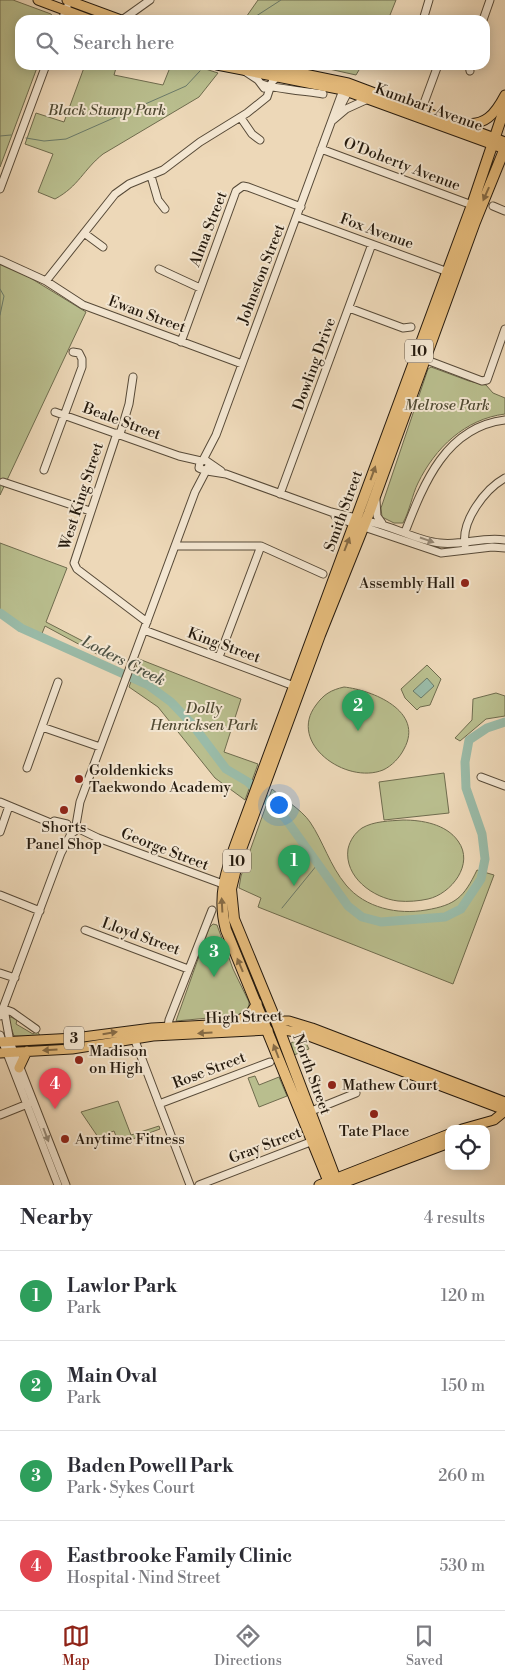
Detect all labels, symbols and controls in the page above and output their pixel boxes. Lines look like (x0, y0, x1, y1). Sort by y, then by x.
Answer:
search box (15, 15, 490, 70)
icon: search (33, 29, 61, 57)
text: Search here (73, 31, 174, 55)
street label: Kumbari Avenue (372, 79, 485, 136)
park label: Black Stump Park (47, 101, 166, 120)
street label: O'Doherty Avenue (341, 133, 463, 196)
one-way arrow (482, 187, 490, 201)
street label: Alma Street (185, 188, 232, 271)
street label: Fox Avenue (337, 209, 416, 254)
street label: Johnston Street (233, 221, 290, 328)
street label: Ewan Street (105, 292, 189, 338)
street label: Dowling Drive (289, 315, 340, 413)
road number: 10 (405, 340, 433, 362)
park label: Melrose Park (404, 396, 490, 415)
street label: Beale Street (79, 398, 164, 445)
street label: West King Street (55, 439, 108, 553)
one-way arrow (369, 465, 377, 480)
street label: Smith Street (320, 467, 367, 554)
one-way arrow (343, 536, 351, 551)
one-way arrow (420, 537, 435, 544)
place label: Assembly Hall (358, 574, 456, 593)
marker: Assembly Hall (459, 577, 471, 589)
street label: King Street (185, 623, 264, 668)
water label: Loders Creek (78, 631, 169, 690)
pin: 2 (342, 690, 374, 731)
park label: Dolly Henricksen Park (149, 699, 258, 735)
place label: Goldenkicks Taekwondo Academy (89, 761, 231, 797)
marker: Goldenkicks Taekwondo Academy (73, 773, 85, 785)
your location (266, 792, 292, 818)
marker: Shorts Panel Shop (58, 804, 70, 816)
place label: Shorts Panel Shop (26, 818, 102, 854)
street label: George Street (118, 824, 212, 875)
pin: 1 (278, 845, 310, 886)
road number: 10 (223, 849, 251, 872)
one-way arrow (218, 897, 226, 913)
street label: Lloyd Street (99, 914, 183, 960)
pin: 3 (198, 936, 230, 977)
one-way arrow (236, 958, 244, 972)
street label: High Street (205, 1007, 284, 1028)
road number: 3 (64, 1026, 84, 1050)
one-way arrow (103, 1028, 119, 1036)
one-way arrow (197, 1029, 213, 1037)
street label: North Street (288, 1031, 335, 1118)
place label: Madison on High (89, 1042, 147, 1078)
one-way arrow (272, 1043, 280, 1058)
one-way arrow (41, 1047, 57, 1055)
street label: Rose Street (170, 1048, 249, 1093)
marker: Madison on High (73, 1054, 85, 1066)
pin: 4 (39, 1068, 71, 1109)
place label: Mathew Court (342, 1076, 438, 1095)
marker: Mathew Court (326, 1079, 338, 1091)
marker: Tate Place (368, 1108, 380, 1120)
place label: Tate Place (339, 1122, 409, 1141)
street label: Gray Street (226, 1123, 305, 1168)
map controls (445, 1125, 490, 1170)
button: locate (445, 1125, 490, 1170)
one-way arrow (43, 1128, 51, 1143)
place label: Anytime Fitness (74, 1130, 185, 1149)
marker: Anytime Fitness (59, 1133, 71, 1145)
text: Nearby (20, 1205, 93, 1231)
text: 4 results (424, 1208, 485, 1228)
text: Lawlor Park (67, 1274, 177, 1298)
text: 1 (32, 1286, 40, 1306)
text: 120 m (441, 1286, 485, 1306)
text: Park (67, 1298, 100, 1318)
text: Main Oval (67, 1364, 157, 1388)
text: 2 (31, 1376, 41, 1396)
text: 150 m (441, 1376, 485, 1396)
text: Park (67, 1388, 100, 1408)
text: Baden Powell Park (67, 1454, 234, 1478)
text: 3 (31, 1466, 41, 1486)
text: 260 m (438, 1466, 485, 1486)
text: Park · Sykes Court (67, 1478, 195, 1498)
text: Eastbrooke Family Clinic (67, 1544, 292, 1568)
text: 4 (31, 1556, 41, 1576)
text: 530 m (439, 1556, 485, 1576)
text: Hospital · Nind Street (67, 1568, 221, 1588)
tab: Map (62, 1622, 90, 1670)
tab: Directions (214, 1622, 282, 1670)
tab: Saved (406, 1622, 443, 1670)

